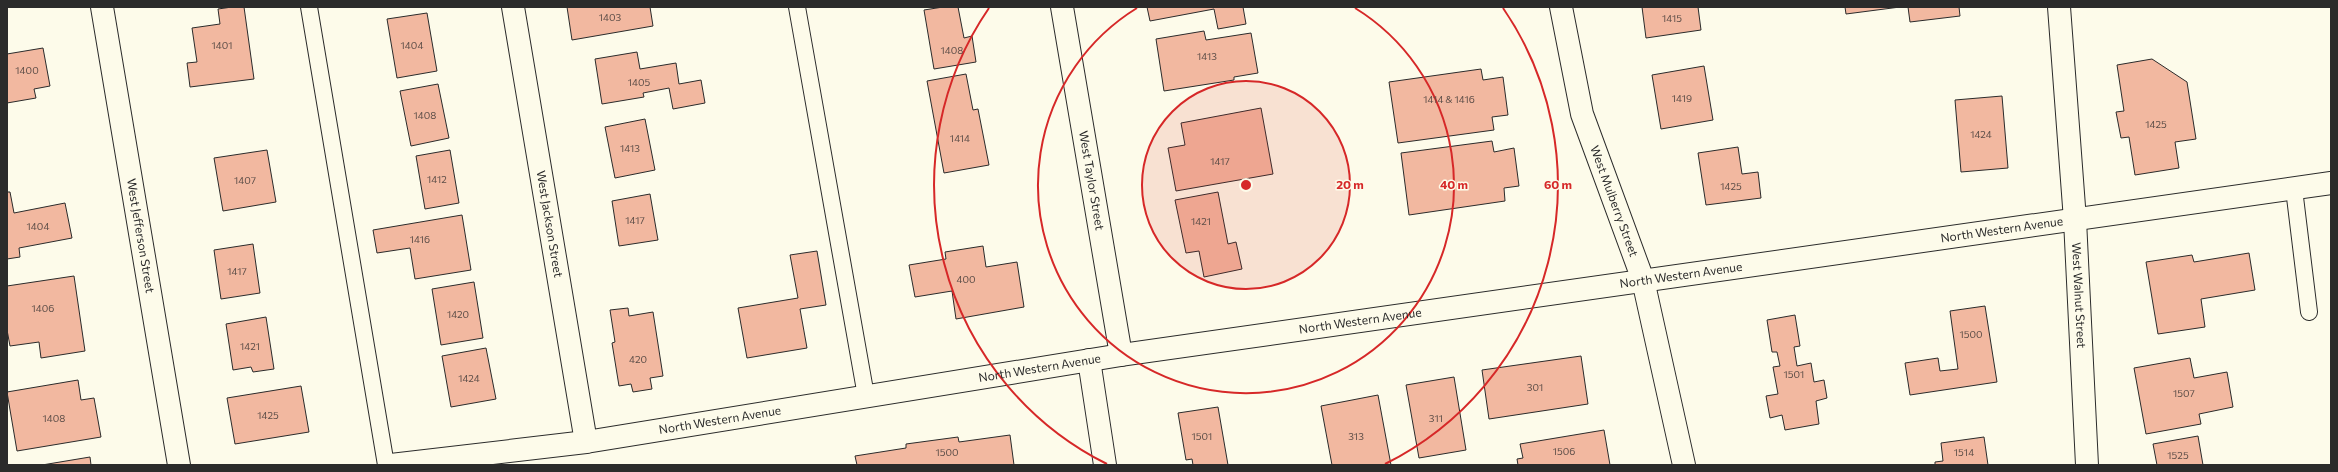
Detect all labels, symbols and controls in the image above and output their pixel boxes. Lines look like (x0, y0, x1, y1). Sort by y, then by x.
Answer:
house number: 1403 (599, 11, 622, 23)
house number: 1415 (1662, 12, 1682, 24)
house number: 1401 (211, 39, 233, 51)
house number: 1404 (401, 39, 423, 51)
house number: 1408 (941, 44, 963, 56)
house number: 1413 (1197, 50, 1217, 62)
house number: 1400 (15, 64, 39, 76)
house number: 1405 (628, 76, 651, 88)
house number: 1419 (1672, 92, 1692, 104)
house number: 1414 & 1416 (1423, 93, 1475, 105)
house number: 1408 (414, 109, 436, 121)
house number: 1425 (2145, 118, 2167, 130)
house number: 1424 (1970, 128, 1992, 140)
street label: West Taylor Street (1077, 130, 1108, 231)
house number: 1414 (950, 132, 970, 144)
house number: 1413 (620, 142, 640, 154)
street label: West Mulberry Street (1588, 143, 1642, 258)
house number: 1417 (1210, 155, 1230, 167)
street label: West Jackson Street (535, 169, 566, 279)
house number: 1412 (427, 173, 447, 185)
house number: 1407 (234, 174, 256, 186)
street label: West Jefferson Street (125, 177, 158, 294)
text: 20 m (1336, 177, 1364, 191)
text: 40 m (1440, 177, 1468, 191)
text: 60 m (1544, 177, 1572, 191)
centre of rings (1239, 178, 1253, 192)
house number: 1425 (1720, 180, 1742, 192)
street label: North Western Avenue (1939, 213, 2064, 244)
house number: 1417 (625, 214, 645, 226)
house number: 1421 (1191, 215, 1211, 227)
house number: 1404 (27, 220, 49, 232)
house number: 1416 (410, 233, 430, 245)
street label: West Walnut Street (2070, 242, 2089, 349)
street label: North Western Avenue (1619, 259, 1743, 290)
house number: 1417 (227, 265, 247, 277)
house number: 400 (956, 273, 976, 285)
house number: 1406 (32, 302, 54, 314)
street label: North Western Avenue (1298, 304, 1422, 336)
house number: 1420 (447, 308, 469, 320)
house number: 1500 (1959, 328, 1983, 340)
house number: 1421 (240, 340, 260, 352)
street label: North Western Avenue (977, 350, 1102, 384)
house number: 420 (629, 353, 647, 365)
house number: 1501 (1784, 368, 1804, 380)
house number: 1424 (458, 372, 480, 384)
house number: 301 (1527, 381, 1543, 393)
house number: 1507 (2173, 387, 2195, 399)
street label: North Western Avenue (658, 402, 782, 436)
house number: 1425 (257, 409, 279, 421)
house number: 1408 (43, 412, 65, 424)
house number: 311 (1429, 412, 1443, 424)
house number: 1501 (1192, 430, 1212, 442)
house number: 313 (1348, 430, 1364, 442)
house number: 1506 (1553, 445, 1575, 457)
house number: 1500 (935, 446, 959, 458)
house number: 1514 (1954, 446, 1974, 458)
house number: 1525 (2167, 449, 2189, 461)

